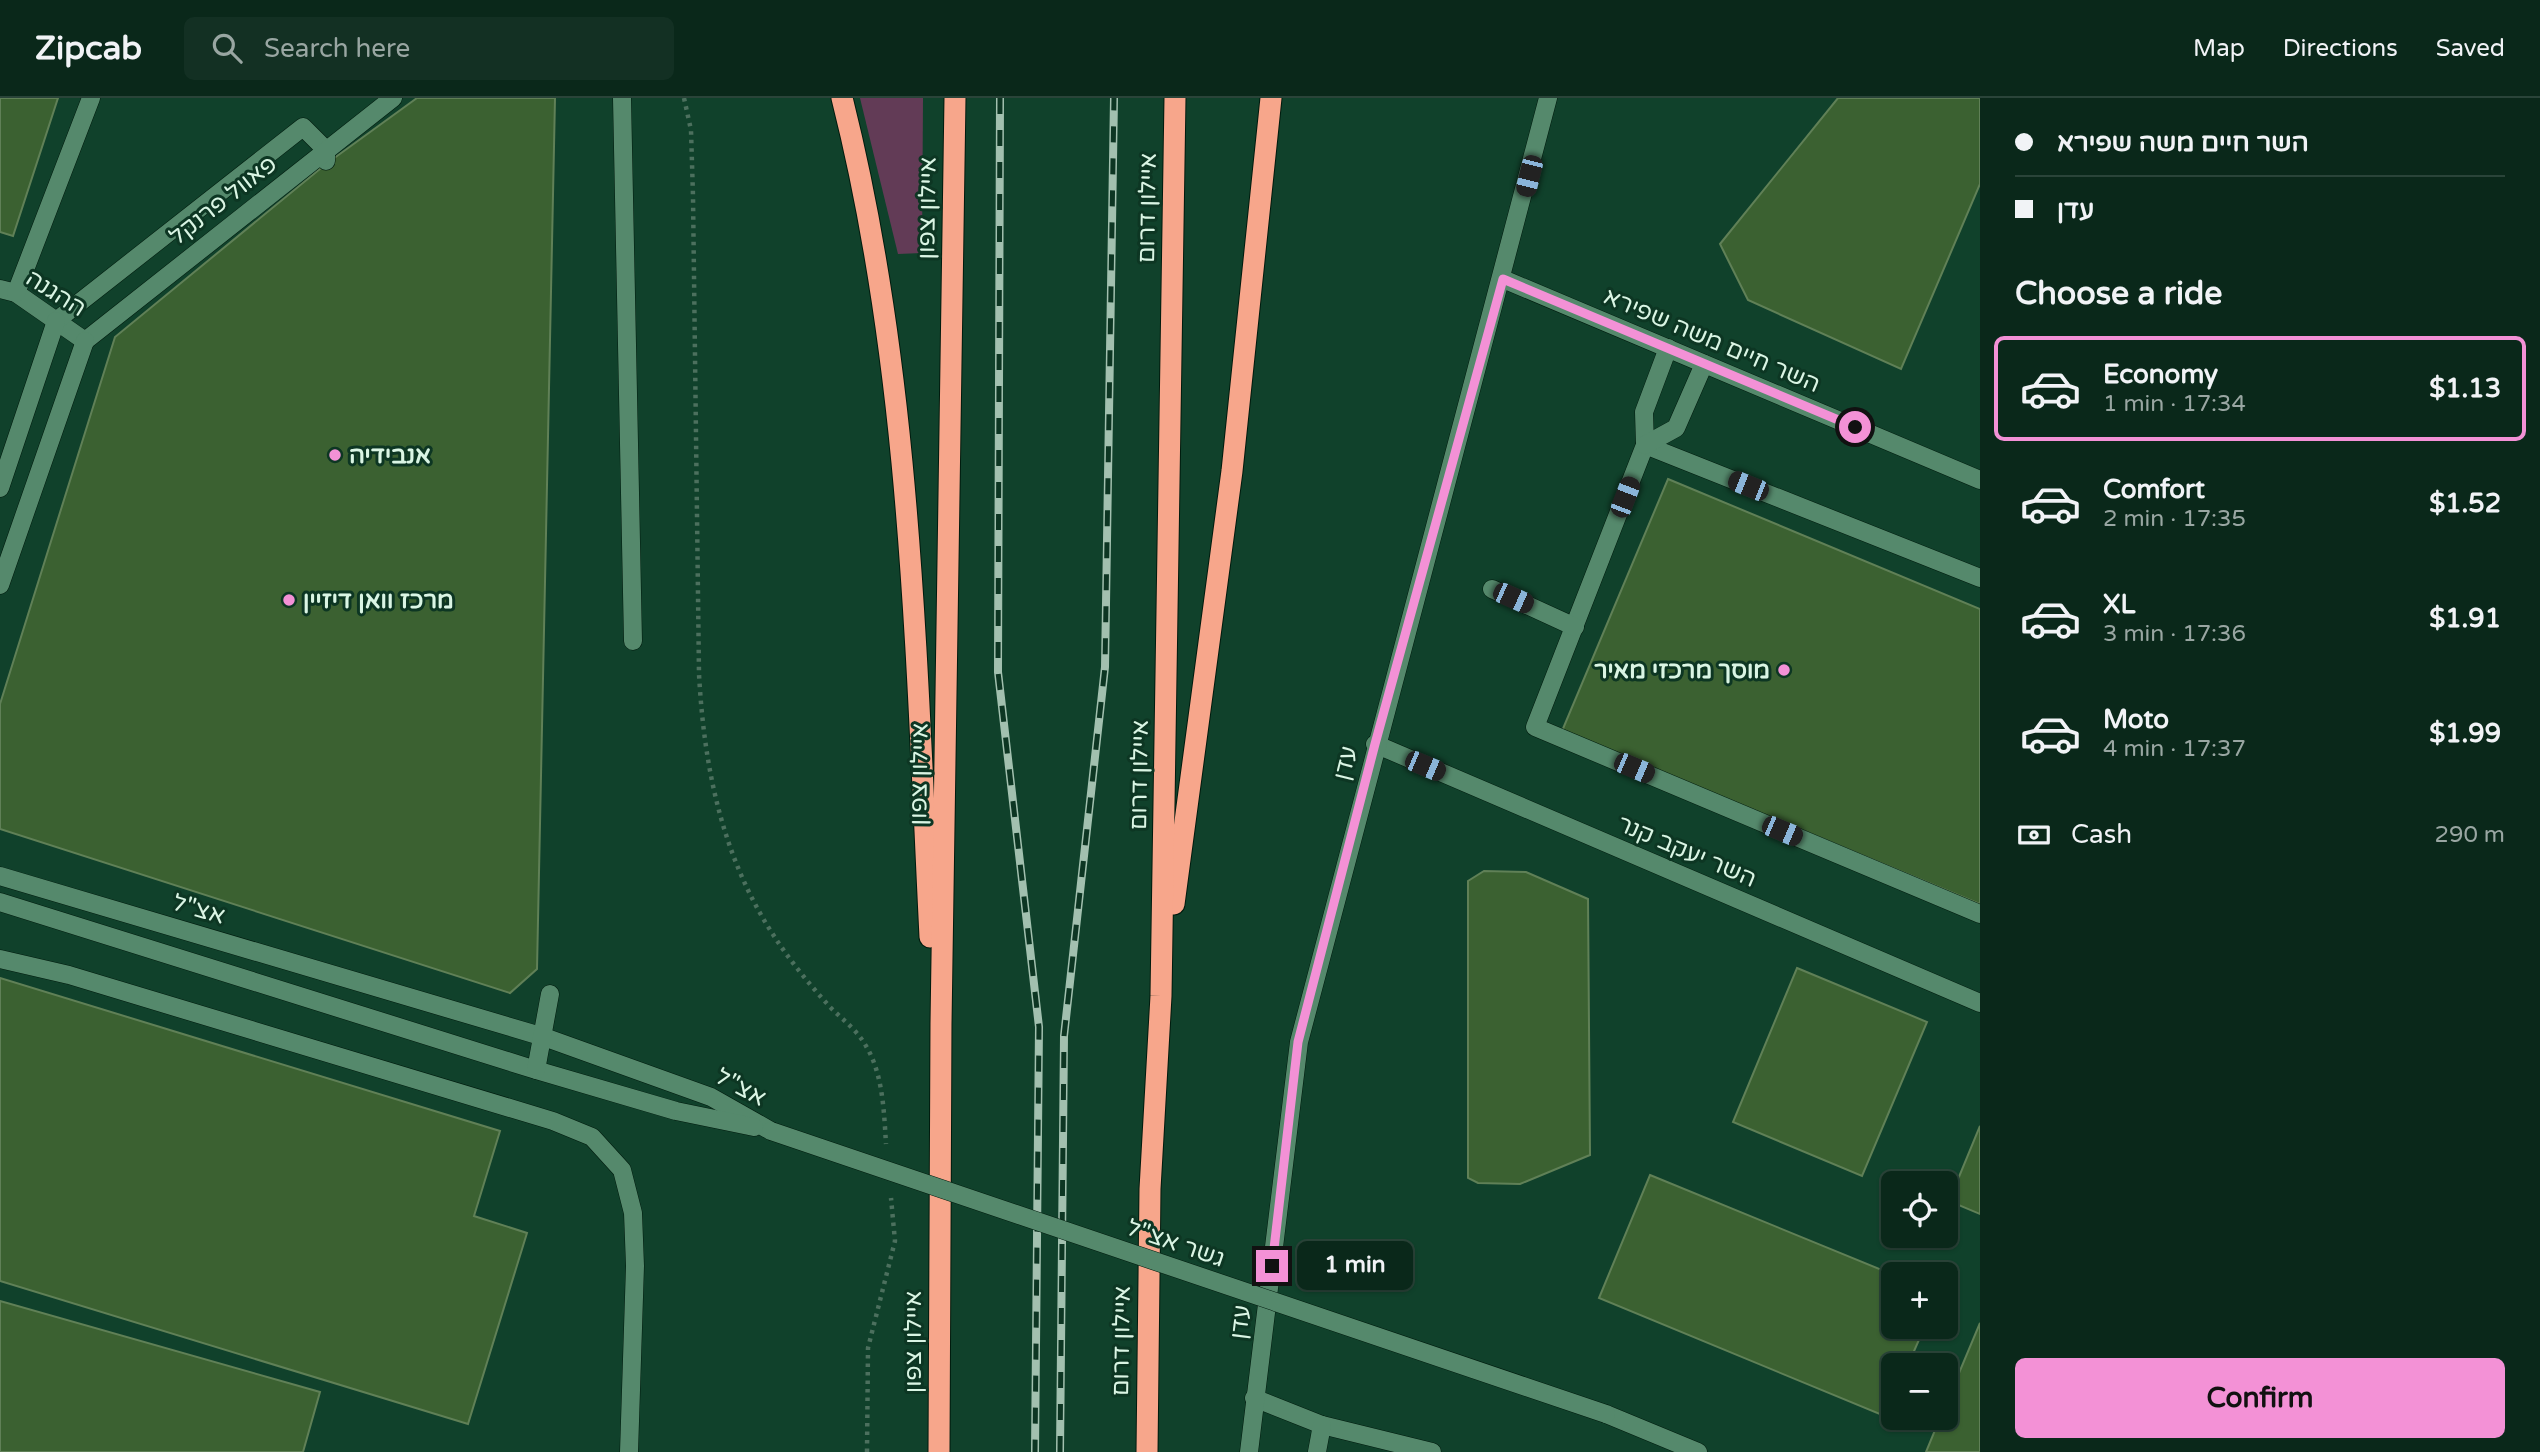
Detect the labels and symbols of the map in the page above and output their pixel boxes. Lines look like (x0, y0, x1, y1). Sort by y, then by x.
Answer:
street label: פאוול פרנקל (164, 150, 283, 251)
street label: איילון דרום (1132, 153, 1163, 263)
car (1514, 153, 1545, 199)
street label: איילון צפון (912, 157, 943, 260)
street label: ההגנה (20, 264, 91, 323)
street label: השר חיים משה שפירא (1599, 282, 1824, 399)
route start (1839, 411, 1871, 443)
place label: אנבידיה (349, 441, 431, 470)
marker: אנבידיה (327, 447, 343, 463)
car (1725, 468, 1772, 504)
car (1608, 474, 1643, 520)
car (1490, 580, 1537, 616)
place label: מרכז וואן דיזיין (303, 586, 454, 615)
marker: מרכז וואן דיזיין (281, 592, 297, 608)
place label: מוסך מרכזי מאיר (1594, 656, 1770, 685)
marker: מוסך מרכזי מאיר (1776, 662, 1792, 678)
street label: איילון דרום (1124, 720, 1155, 830)
street label: איילון צפון (904, 723, 935, 826)
street label: עדן (1327, 743, 1364, 783)
car (1402, 748, 1449, 784)
car (1611, 750, 1658, 786)
street label: השר יעקב קנר (1613, 809, 1761, 894)
car (1759, 813, 1806, 849)
street label: אצ"ל (169, 888, 228, 931)
street label: אצ"ל (710, 1062, 771, 1113)
street label: גשר אצ"ל (1123, 1213, 1229, 1274)
callout: 1 min (1296, 1242, 1412, 1290)
route end (1256, 1250, 1288, 1282)
street label: איילון דרום (1106, 1286, 1137, 1396)
street label: איילון צפון (899, 1291, 928, 1393)
street label: עדן (1224, 1303, 1257, 1341)

